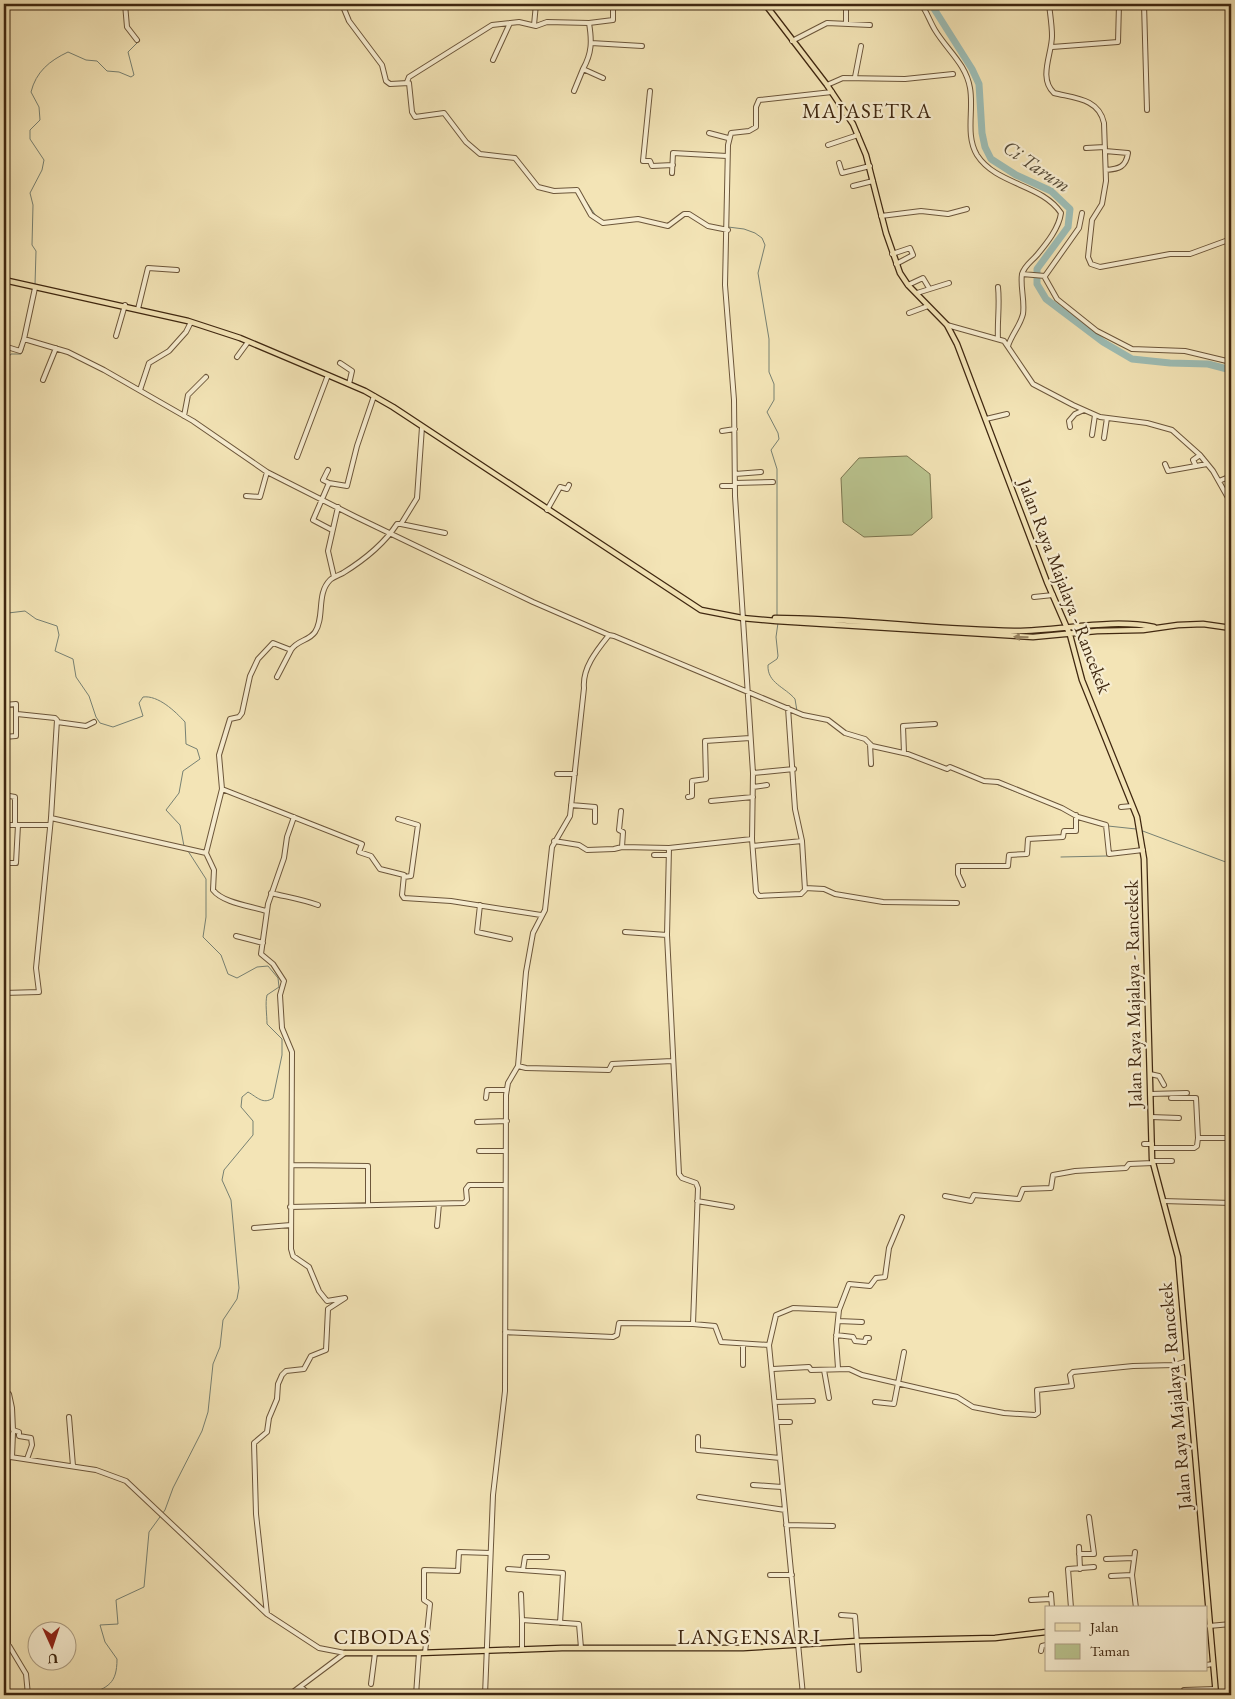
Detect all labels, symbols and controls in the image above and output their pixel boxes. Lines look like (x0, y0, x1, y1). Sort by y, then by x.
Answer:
district label: MAJASETRA (802, 97, 932, 124)
water label: Ci Tarum (998, 134, 1076, 198)
street label: Jalan Raya Majalaya - Rancekek (1012, 473, 1118, 698)
one-way arrow (1013, 632, 1029, 640)
street label: Jalan Raya Majalaya - Rancekek (1118, 879, 1148, 1110)
street label: Jalan Raya Majalaya - Rancekek (1153, 1280, 1198, 1513)
legend (1045, 1606, 1208, 1672)
text: Jalan (1088, 1617, 1119, 1636)
north arrow (28, 1622, 78, 1672)
district label: CIBODAS (334, 1623, 430, 1650)
district label: LANGENSARI (677, 1623, 821, 1650)
text: Taman (1090, 1641, 1130, 1660)
text: U (46, 1650, 58, 1668)

